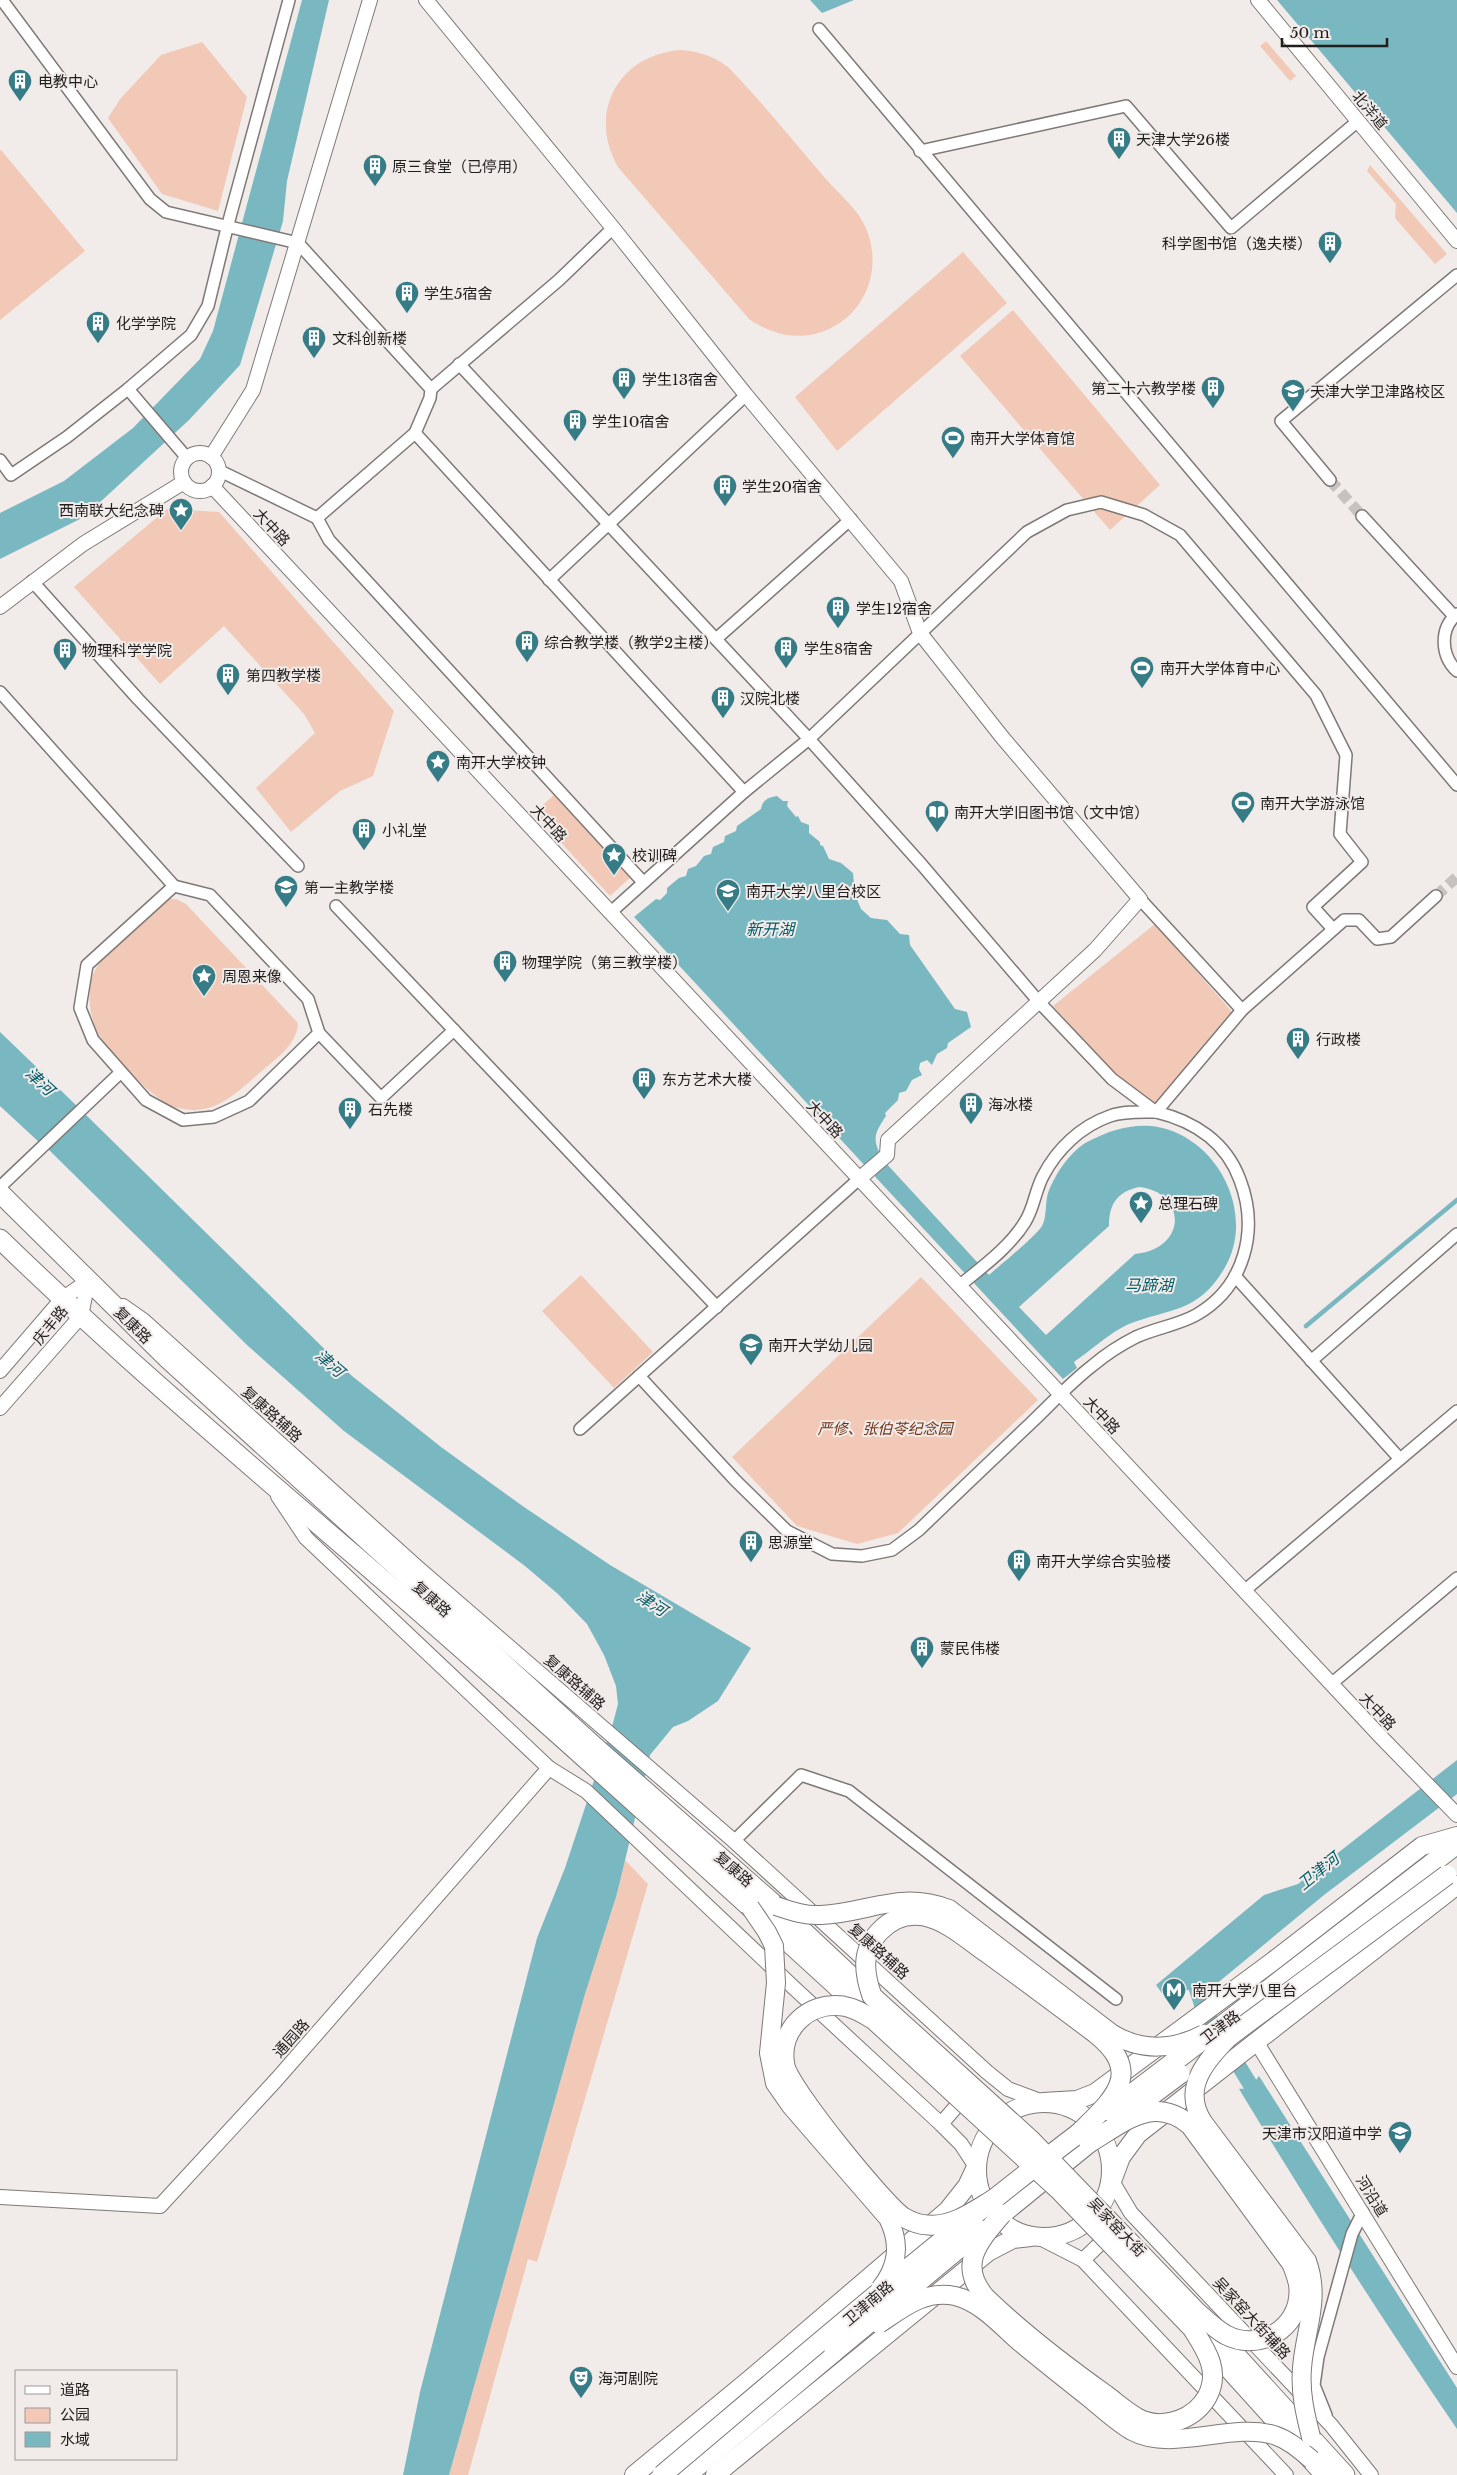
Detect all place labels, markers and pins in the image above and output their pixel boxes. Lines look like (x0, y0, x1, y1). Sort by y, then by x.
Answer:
building icon: 电教中心 (7, 68, 33, 102)
place label: 电教中心 (38, 72, 98, 91)
building icon: 天津大学26楼 (1106, 126, 1132, 160)
place label: 天津大学26楼 (1136, 130, 1230, 149)
building icon: 原三食堂（已停用） (362, 153, 388, 187)
place label: 原三食堂（已停用） (392, 157, 527, 176)
building icon: 科学图书馆（逸夫楼） (1317, 230, 1343, 264)
place label: 科学图书馆（逸夫楼） (1162, 234, 1312, 253)
building icon: 学生5宿舍 (394, 280, 420, 314)
place label: 学生5宿舍 (424, 284, 493, 303)
building icon: 化学学院 (85, 310, 111, 344)
place label: 化学学院 (116, 314, 176, 333)
building icon: 文科创新楼 (301, 325, 327, 359)
place label: 文科创新楼 (332, 329, 407, 348)
building icon: 学生13宿舍 (611, 366, 637, 400)
place label: 学生13宿舍 (642, 370, 718, 389)
building icon: 第二十六教学楼 (1200, 375, 1226, 409)
school or university icon: 天津大学卫津路校区 (1280, 378, 1306, 412)
place label: 第二十六教学楼 (1091, 379, 1196, 398)
place label: 天津大学卫津路校区 (1310, 382, 1445, 401)
building icon: 学生10宿舍 (562, 408, 588, 442)
place label: 学生10宿舍 (592, 412, 669, 431)
sports icon: 南开大学体育馆 (940, 425, 966, 459)
place label: 南开大学体育馆 (970, 429, 1075, 448)
building icon: 学生20宿舍 (712, 473, 738, 507)
place label: 学生20宿舍 (742, 477, 822, 496)
place icon: 西南联大纪念碑 (168, 497, 194, 531)
place label: 西南联大纪念碑 (59, 501, 164, 520)
building icon: 学生12宿舍 (825, 595, 851, 629)
place label: 学生12宿舍 (856, 599, 932, 618)
building icon: 综合教学楼（教学2主楼） (514, 629, 540, 663)
place label: 综合教学楼（教学2主楼） (544, 633, 718, 652)
building icon: 学生8宿舍 (773, 635, 799, 669)
building icon: 物理科学学院 (52, 637, 78, 671)
place label: 学生8宿舍 (804, 639, 873, 658)
place label: 物理科学学院 (82, 641, 172, 660)
sports icon: 南开大学体育中心 (1129, 655, 1155, 689)
place label: 南开大学体育中心 (1160, 659, 1280, 678)
building icon: 第四教学楼 (215, 662, 241, 696)
place label: 第四教学楼 (246, 666, 321, 685)
building icon: 汉院北楼 (710, 685, 736, 719)
place label: 汉院北楼 (740, 689, 800, 708)
place icon: 南开大学校钟 (425, 749, 451, 783)
place label: 南开大学校钟 (456, 753, 546, 772)
sports icon: 南开大学游泳馆 (1230, 790, 1256, 824)
place label: 南开大学游泳馆 (1260, 794, 1365, 813)
library icon: 南开大学旧图书馆（文中馆） (924, 799, 950, 833)
place label: 南开大学旧图书馆（文中馆） (954, 803, 1149, 822)
building icon: 小礼堂 (351, 817, 377, 851)
place label: 小礼堂 (382, 821, 427, 840)
place icon: 校训碑 (601, 842, 627, 876)
place label: 校训碑 (632, 846, 677, 865)
school or university icon: 第一主教学楼 (273, 874, 299, 908)
place label: 第一主教学楼 (304, 878, 394, 897)
school or university icon: 南开大学八里台校区 (715, 878, 741, 912)
place label: 南开大学八里台校区 (746, 882, 881, 901)
building icon: 物理学院（第三教学楼） (492, 949, 518, 983)
place label: 物理学院（第三教学楼） (522, 953, 687, 972)
place icon: 周恩来像 (191, 963, 217, 997)
place label: 周恩来像 (222, 967, 282, 986)
building icon: 行政楼 (1285, 1026, 1311, 1060)
place label: 行政楼 (1316, 1030, 1361, 1049)
building icon: 东方艺术大楼 (631, 1066, 657, 1100)
place label: 东方艺术大楼 (662, 1070, 752, 1089)
building icon: 海冰楼 (958, 1091, 984, 1125)
place label: 海冰楼 (988, 1095, 1033, 1114)
building icon: 石先楼 (337, 1096, 363, 1130)
place label: 石先楼 (368, 1100, 413, 1119)
place icon: 总理石碑 (1128, 1190, 1154, 1224)
place label: 总理石碑 (1158, 1194, 1218, 1213)
school or university icon: 南开大学幼儿园 (738, 1332, 764, 1366)
place label: 南开大学幼儿园 (768, 1336, 873, 1355)
building icon: 思源堂 (738, 1529, 764, 1563)
place label: 思源堂 (768, 1533, 813, 1552)
building icon: 南开大学综合实验楼 (1006, 1548, 1032, 1582)
place label: 南开大学综合实验楼 (1036, 1552, 1171, 1571)
building icon: 蒙民伟楼 (909, 1635, 935, 1669)
place label: 蒙民伟楼 (940, 1639, 1000, 1658)
metro station icon: 南开大学八里台 (1161, 1977, 1187, 2011)
place label: 南开大学八里台 (1192, 1981, 1297, 2000)
school or university icon: 天津市汉阳道中学 (1387, 2120, 1413, 2154)
place label: 天津市汉阳道中学 (1262, 2124, 1382, 2143)
theatre icon: 海河剧院 (568, 2365, 594, 2399)
place label: 海河剧院 (598, 2369, 658, 2388)

